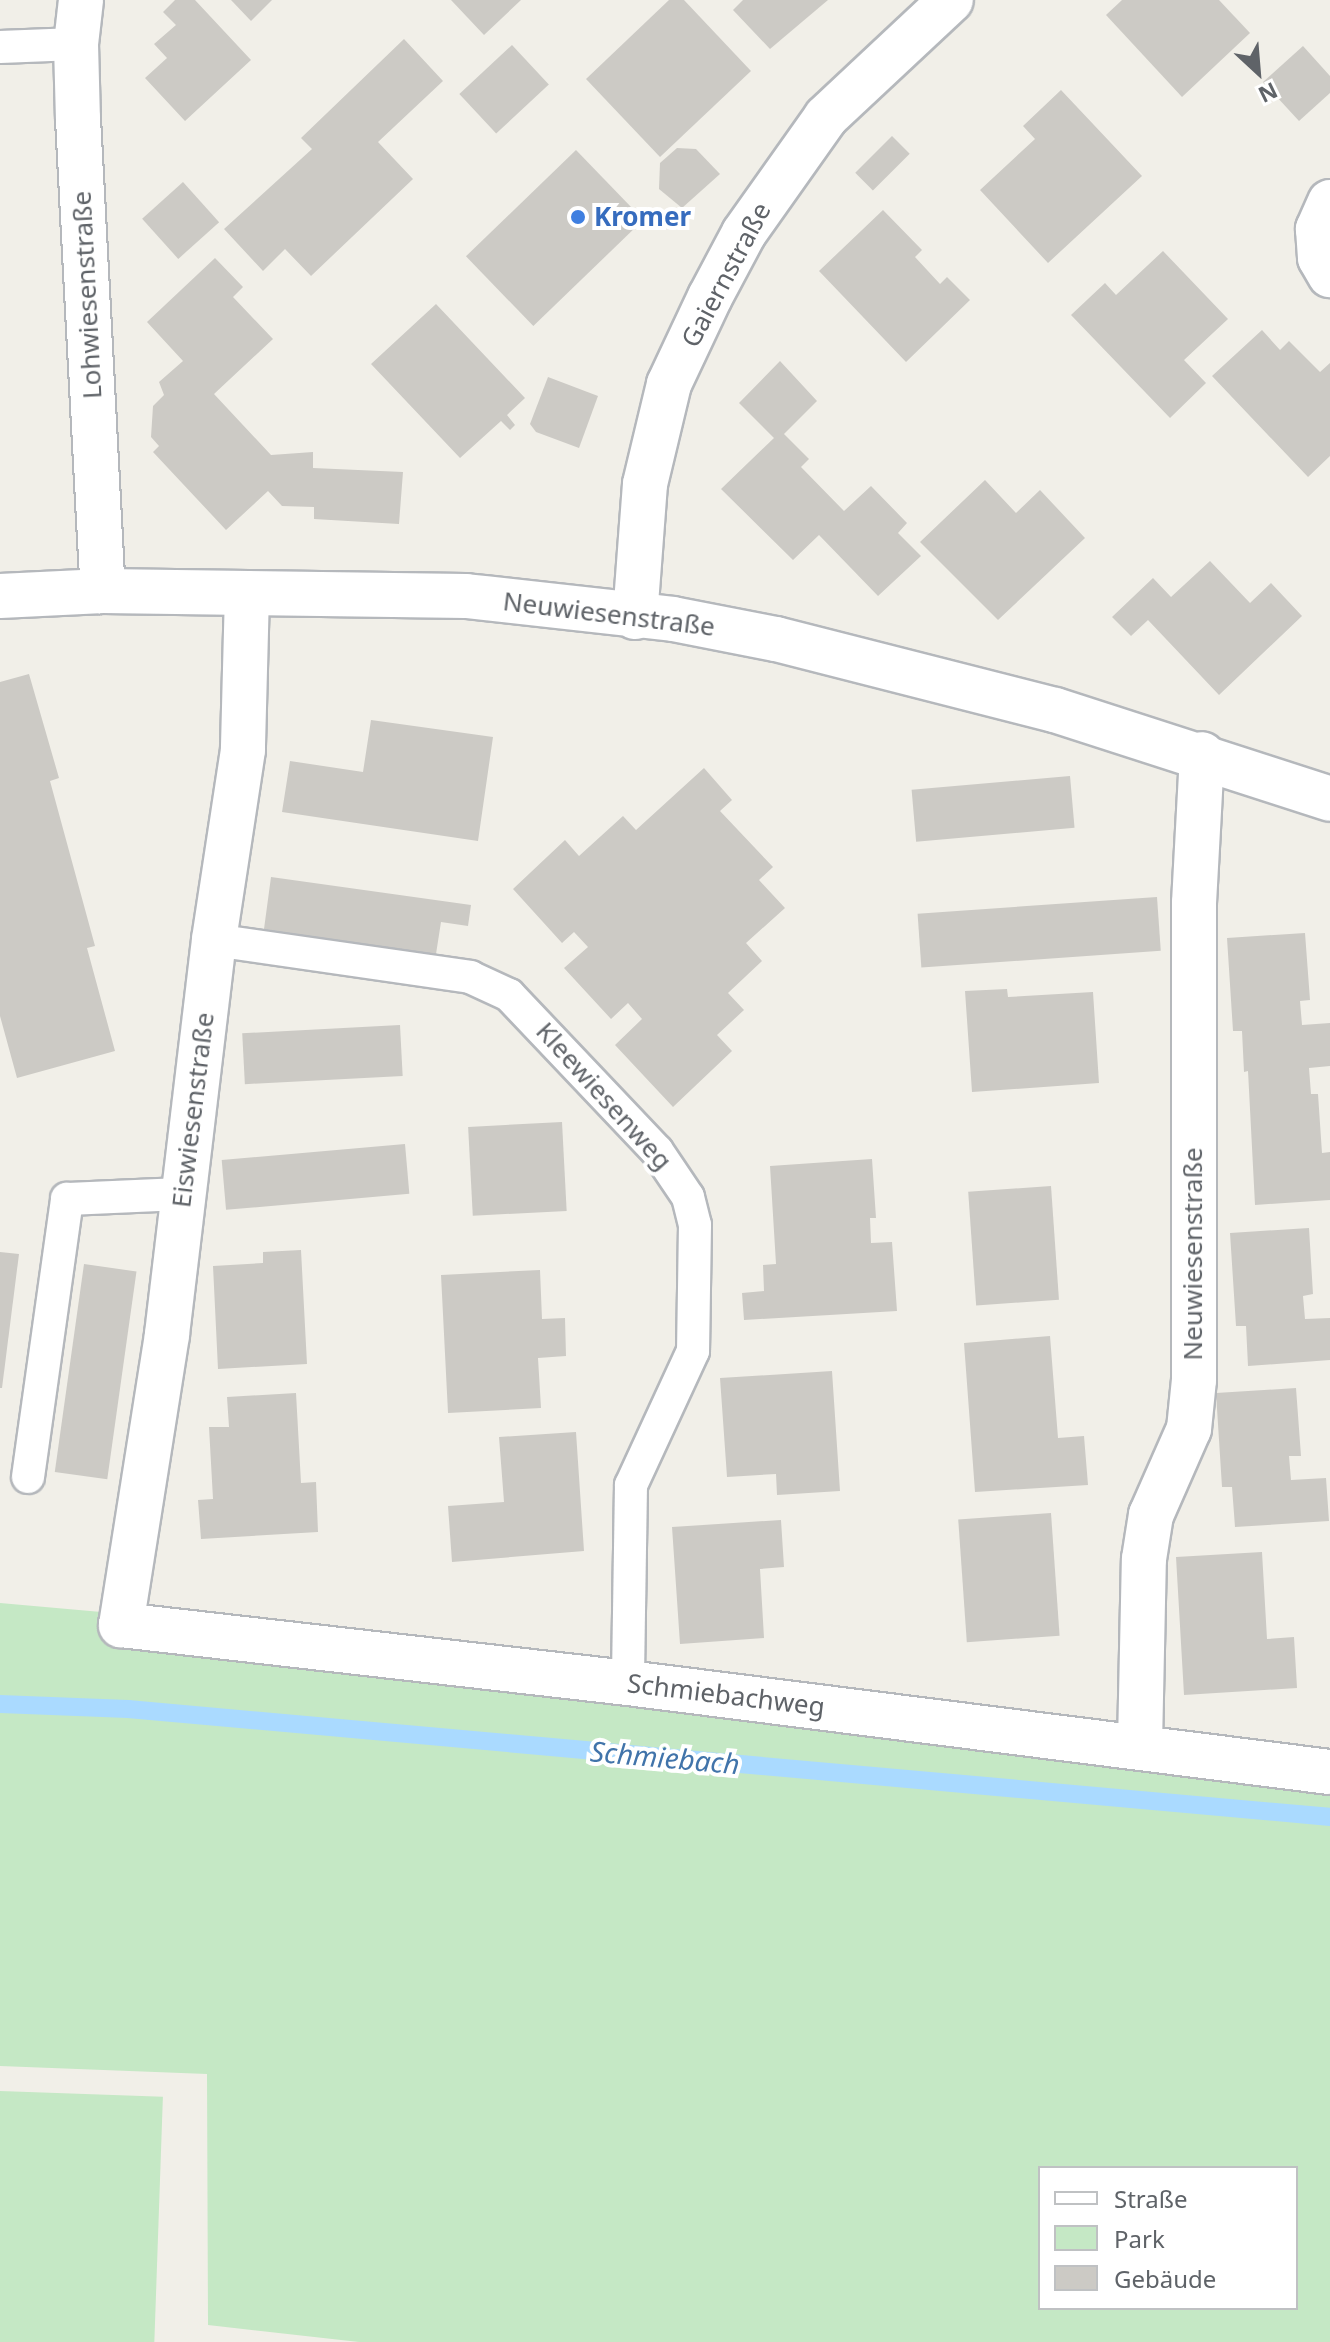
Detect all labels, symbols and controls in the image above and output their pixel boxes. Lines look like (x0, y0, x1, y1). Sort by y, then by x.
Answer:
north arrow (1218, 32, 1298, 112)
text: N (1254, 76, 1283, 111)
street label: Lohwiesenstraße (66, 190, 108, 400)
street label: Gaiernstraße (675, 197, 777, 353)
place label: Kromer (594, 201, 691, 233)
marker: Kromer (569, 208, 587, 226)
street label: Neuwiesenstraße (501, 586, 717, 642)
street label: Eiswiesenstraße (166, 1011, 220, 1209)
street label: Kleewiesenweg (530, 1016, 678, 1176)
street label: Neuwiesenstraße (1177, 1147, 1209, 1361)
street label: Schmiebachweg (625, 1667, 827, 1723)
water label: Schmiebach (589, 1734, 741, 1780)
legend (1038, 2166, 1298, 2310)
text: Straße (1114, 2182, 1187, 2215)
text: Park (1114, 2222, 1165, 2255)
text: Gebäude (1114, 2262, 1216, 2295)

